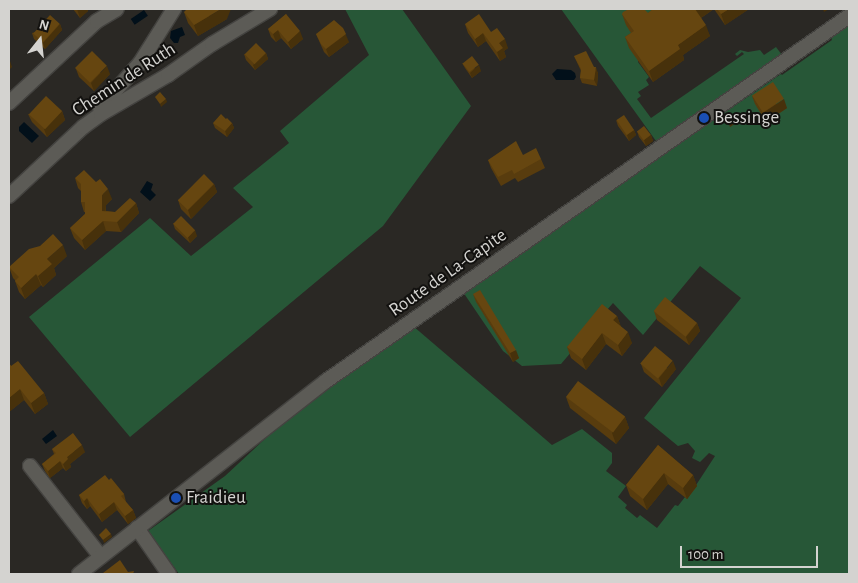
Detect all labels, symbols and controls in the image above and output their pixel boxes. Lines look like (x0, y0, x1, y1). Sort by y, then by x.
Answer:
north arrow (15, 15, 65, 65)
text: N (38, 18, 51, 34)
street label: Chemin de Ruth (68, 38, 180, 122)
place label: Bessinge (714, 107, 779, 129)
marker: Bessinge (698, 112, 710, 124)
street label: Route de La-Capite (385, 224, 511, 322)
place label: Fraidieu (186, 487, 246, 509)
marker: Fraidieu (170, 492, 182, 504)
scale bar (683, 536, 820, 568)
text: 100 m (688, 547, 723, 562)

